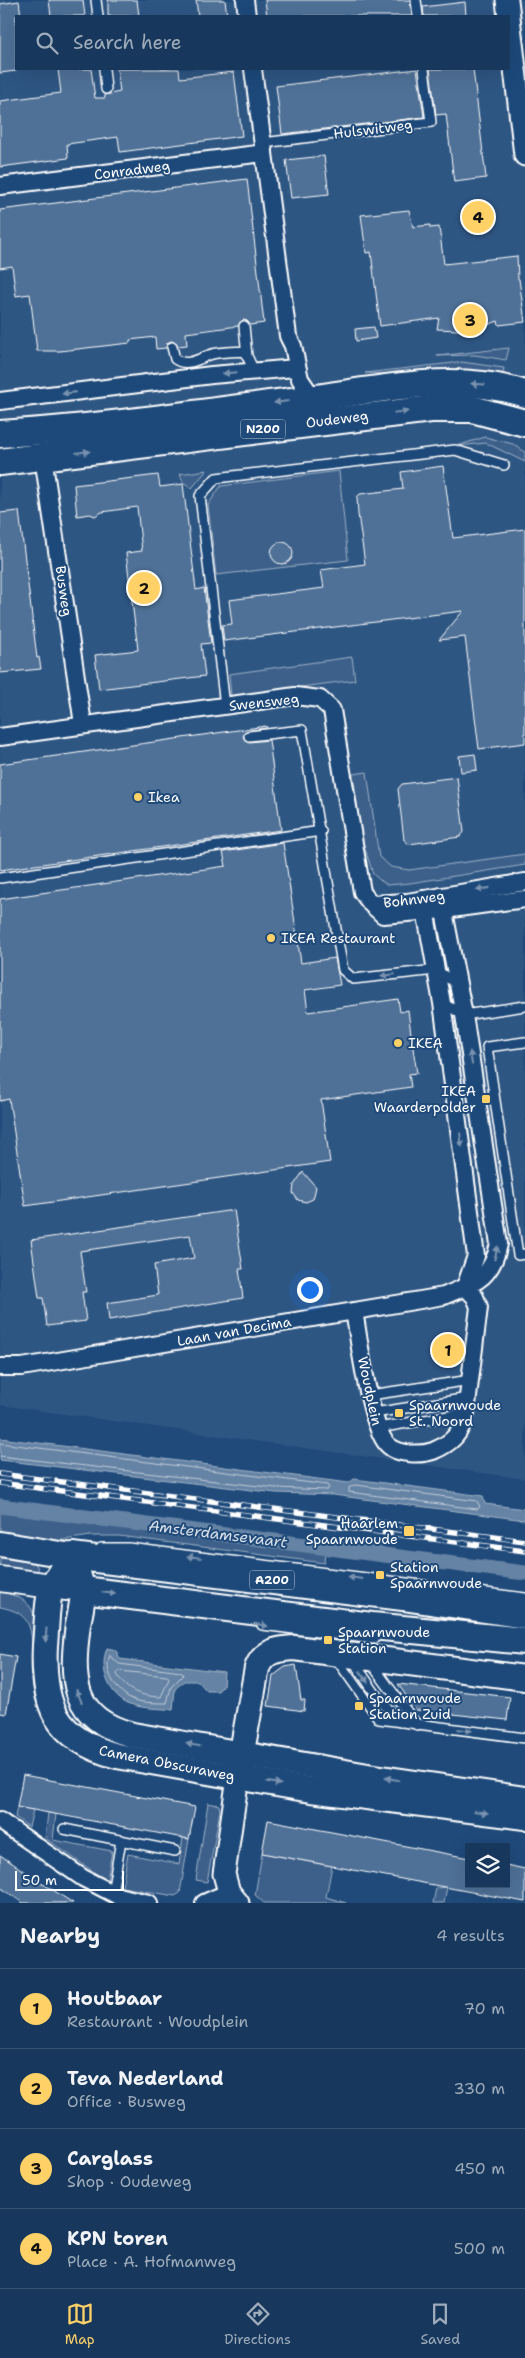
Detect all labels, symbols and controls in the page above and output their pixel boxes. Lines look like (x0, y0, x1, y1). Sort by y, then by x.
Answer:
search box (15, 15, 510, 70)
icon: search (33, 29, 61, 57)
text: Search here (73, 30, 182, 55)
street label: Hulswitweg (332, 115, 414, 143)
street label: Conradweg (93, 156, 171, 184)
pin: 4 (462, 198, 494, 236)
pin: 3 (454, 301, 486, 339)
one-way arrow (222, 369, 238, 377)
one-way arrow (469, 379, 485, 387)
one-way arrow (61, 389, 77, 397)
one-way arrow (273, 398, 289, 406)
street label: Oudeweg (305, 406, 369, 432)
one-way arrow (393, 408, 409, 416)
road number: N200 (240, 419, 286, 438)
one-way arrow (75, 448, 91, 456)
street label: Busweg (52, 564, 76, 618)
pin: 2 (128, 569, 160, 607)
street label: Swensweg (228, 689, 300, 715)
place label: Ikea (148, 788, 180, 806)
marker: Ikea (132, 791, 144, 803)
one-way arrow (475, 885, 491, 893)
street label: Bohnweg (382, 886, 446, 912)
place label: IKEA Restaurant (281, 929, 395, 947)
marker: IKEA Restaurant (265, 932, 277, 944)
one-way arrow (379, 971, 395, 979)
place label: IKEA (408, 1034, 443, 1052)
marker: IKEA (392, 1037, 404, 1049)
one-way arrow (466, 1050, 474, 1066)
place label: IKEA Waarderpolder (374, 1082, 476, 1116)
marker: IKEA Waarderpolder (480, 1093, 492, 1105)
one-way arrow (457, 1132, 465, 1148)
one-way arrow (492, 1246, 500, 1261)
your location (297, 1277, 323, 1303)
street label: Laan van Decima (176, 1312, 293, 1350)
pin: 1 (432, 1331, 464, 1369)
street label: Woudplein (354, 1355, 386, 1428)
place label: Spaarnwoude St. Noord (409, 1396, 501, 1430)
marker: Spaarnwoude St. Noord (393, 1407, 405, 1419)
place label: Haarlem Spaarnwoude (306, 1514, 398, 1548)
water label: Amsterdamsevaart (148, 1516, 289, 1552)
marker: Haarlem Spaarnwoude (402, 1524, 416, 1538)
one-way arrow (186, 1553, 202, 1561)
place label: Station Spaarnwoude (390, 1558, 482, 1592)
marker: Station Spaarnwoude (374, 1569, 386, 1581)
road number: A200 (250, 1570, 294, 1590)
one-way arrow (347, 1574, 363, 1582)
one-way arrow (102, 1589, 118, 1597)
one-way arrow (253, 1621, 269, 1629)
place label: Spaarnwoude Station (338, 1623, 430, 1657)
one-way arrow (42, 1627, 50, 1643)
marker: Spaarnwoude Station (322, 1634, 334, 1646)
one-way arrow (359, 1670, 369, 1684)
one-way arrow (75, 1689, 83, 1703)
place label: Spaarnwoude Station Zuid (369, 1689, 461, 1723)
marker: Spaarnwoude Station Zuid (353, 1700, 365, 1712)
one-way arrow (458, 1726, 474, 1734)
one-way arrow (185, 1740, 201, 1748)
street label: Camera Obscuraweg (98, 1741, 236, 1785)
one-way arrow (384, 1775, 400, 1783)
one-way arrow (267, 1780, 283, 1788)
one-way arrow (473, 1808, 489, 1816)
map controls (465, 1843, 510, 1888)
button: layers (465, 1843, 510, 1888)
scale bar (15, 1868, 124, 1891)
text: 50 m (22, 1871, 57, 1889)
text: Nearby (20, 1922, 100, 1950)
text: 4 results (436, 1925, 505, 1946)
text: Houtbaar (67, 1986, 162, 2011)
text: 1 (32, 1998, 40, 2019)
text: 70 m (464, 1998, 505, 2019)
text: Restaurant · Woudplein (67, 2011, 248, 2032)
text: Teva Nederland (67, 2066, 224, 2091)
text: 2 (30, 2078, 42, 2099)
text: 330 m (453, 2078, 505, 2099)
text: Office · Busweg (67, 2091, 186, 2112)
text: Carglass (67, 2146, 153, 2171)
text: 3 (30, 2158, 42, 2179)
text: 450 m (454, 2158, 505, 2179)
text: Shop · Oudeweg (67, 2171, 192, 2192)
text: KPN toren (67, 2226, 168, 2251)
text: 4 (30, 2238, 42, 2259)
text: 500 m (454, 2238, 505, 2259)
text: Place · A. Hofmanweg (67, 2251, 236, 2272)
tab: Map (65, 2300, 95, 2348)
tab: Directions (224, 2300, 291, 2348)
tab: Saved (421, 2300, 460, 2348)

